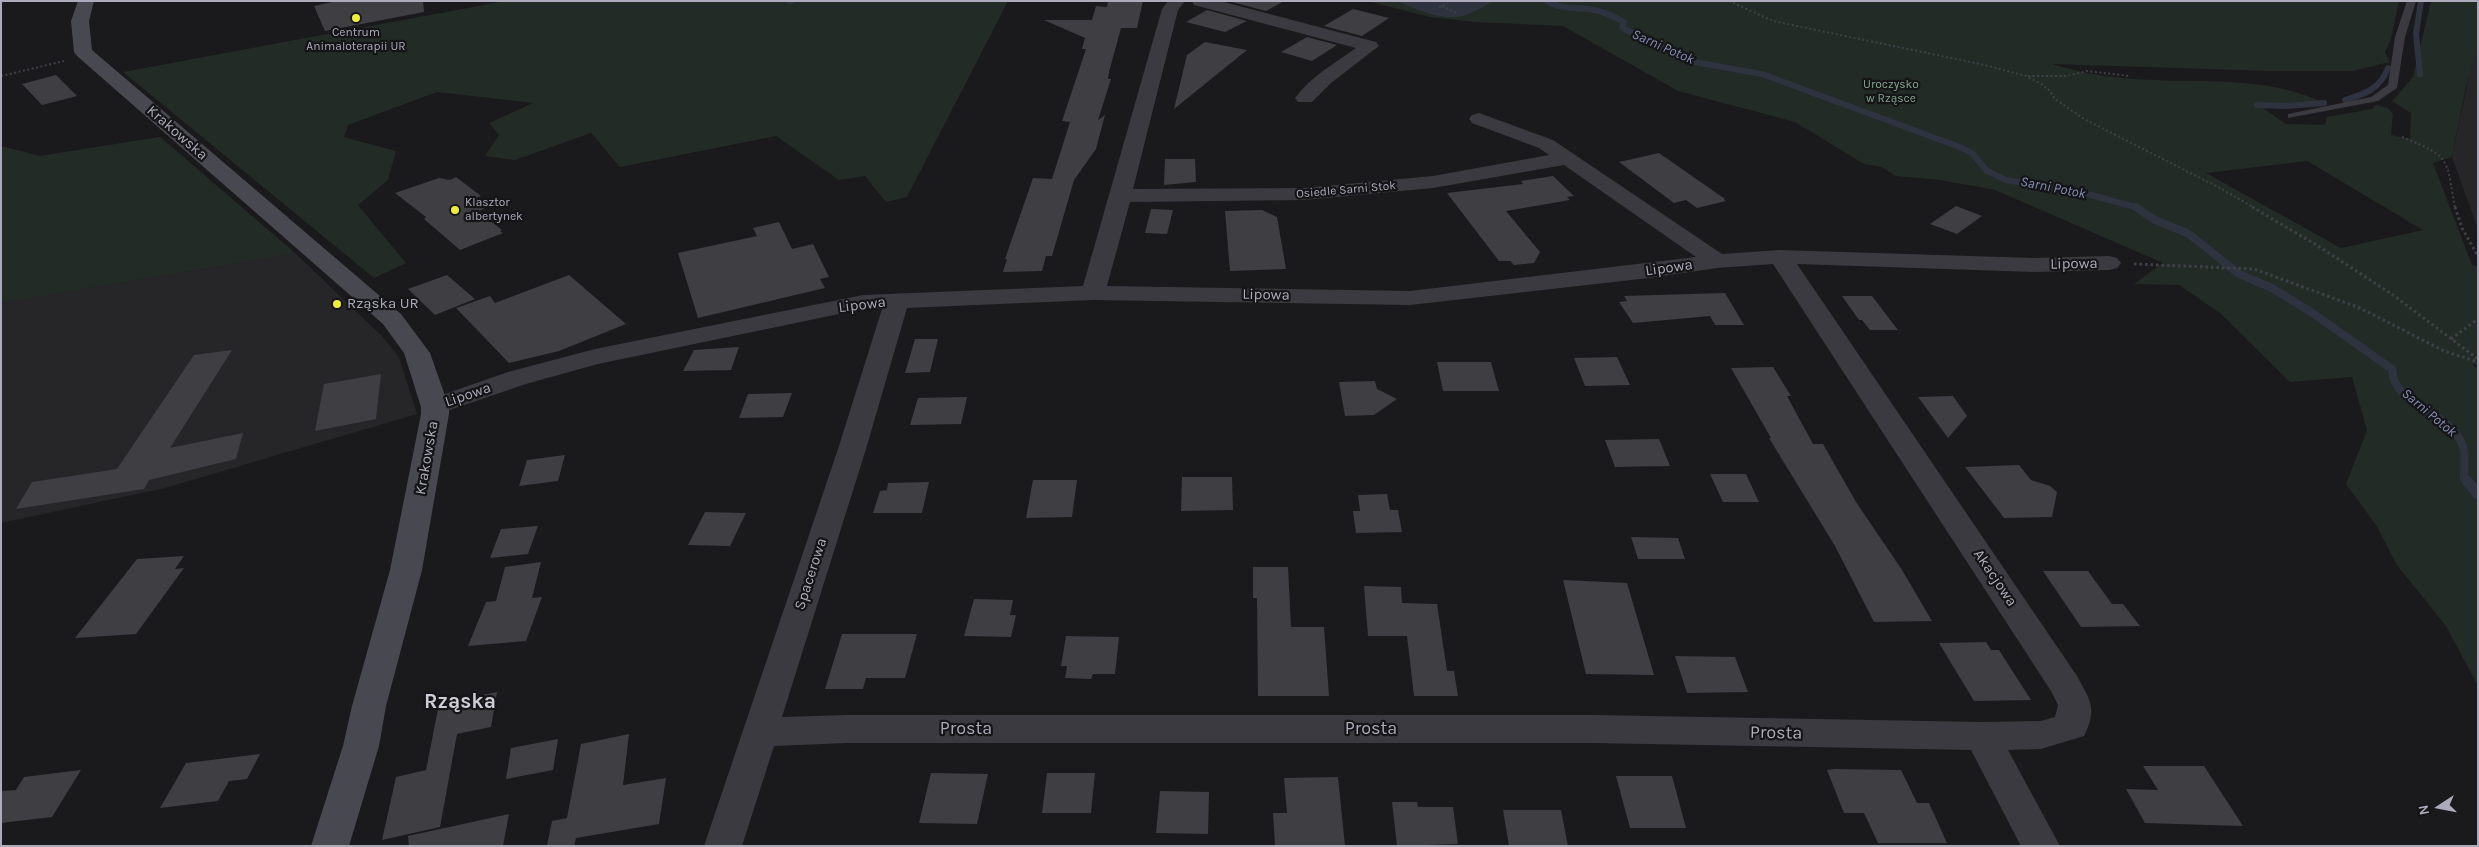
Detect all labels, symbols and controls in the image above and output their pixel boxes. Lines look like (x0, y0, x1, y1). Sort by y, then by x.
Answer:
marker: Centrum Animaloterapii UR (350, 12, 362, 24)
place label: Centrum Animaloterapii UR (306, 26, 406, 54)
water label: Sarni Potok (1629, 26, 1697, 68)
park label: Uroczysko w Rząsce (1863, 78, 1919, 106)
street label: Krakowska (143, 102, 211, 164)
water label: Sarni Potok (2019, 173, 2087, 203)
street label: Osiedle Sarni Stok (1295, 178, 1397, 202)
place label: Klasztor albertynek (465, 196, 523, 224)
marker: Klasztor albertynek (449, 204, 461, 216)
street label: Lipowa (2050, 255, 2098, 273)
street label: Lipowa (1644, 256, 1694, 280)
street label: Lipowa (1242, 286, 1290, 304)
street label: Lipowa (837, 293, 887, 317)
place label: Rząska UR (347, 295, 419, 313)
marker: Rząska UR (331, 298, 343, 310)
street label: Lipowa (443, 379, 493, 411)
water label: Sarni Potok (2398, 385, 2460, 441)
street label: Krakowska (412, 420, 442, 496)
street label: Spacerowa (791, 536, 831, 612)
street label: Akacjowa (1969, 546, 2021, 610)
district label: Rząska (424, 689, 496, 715)
street label: Prosta (940, 718, 992, 740)
street label: Prosta (1345, 718, 1397, 740)
street label: Prosta (1750, 722, 1802, 744)
north arrow (2414, 782, 2464, 832)
text: N (2414, 803, 2433, 817)

